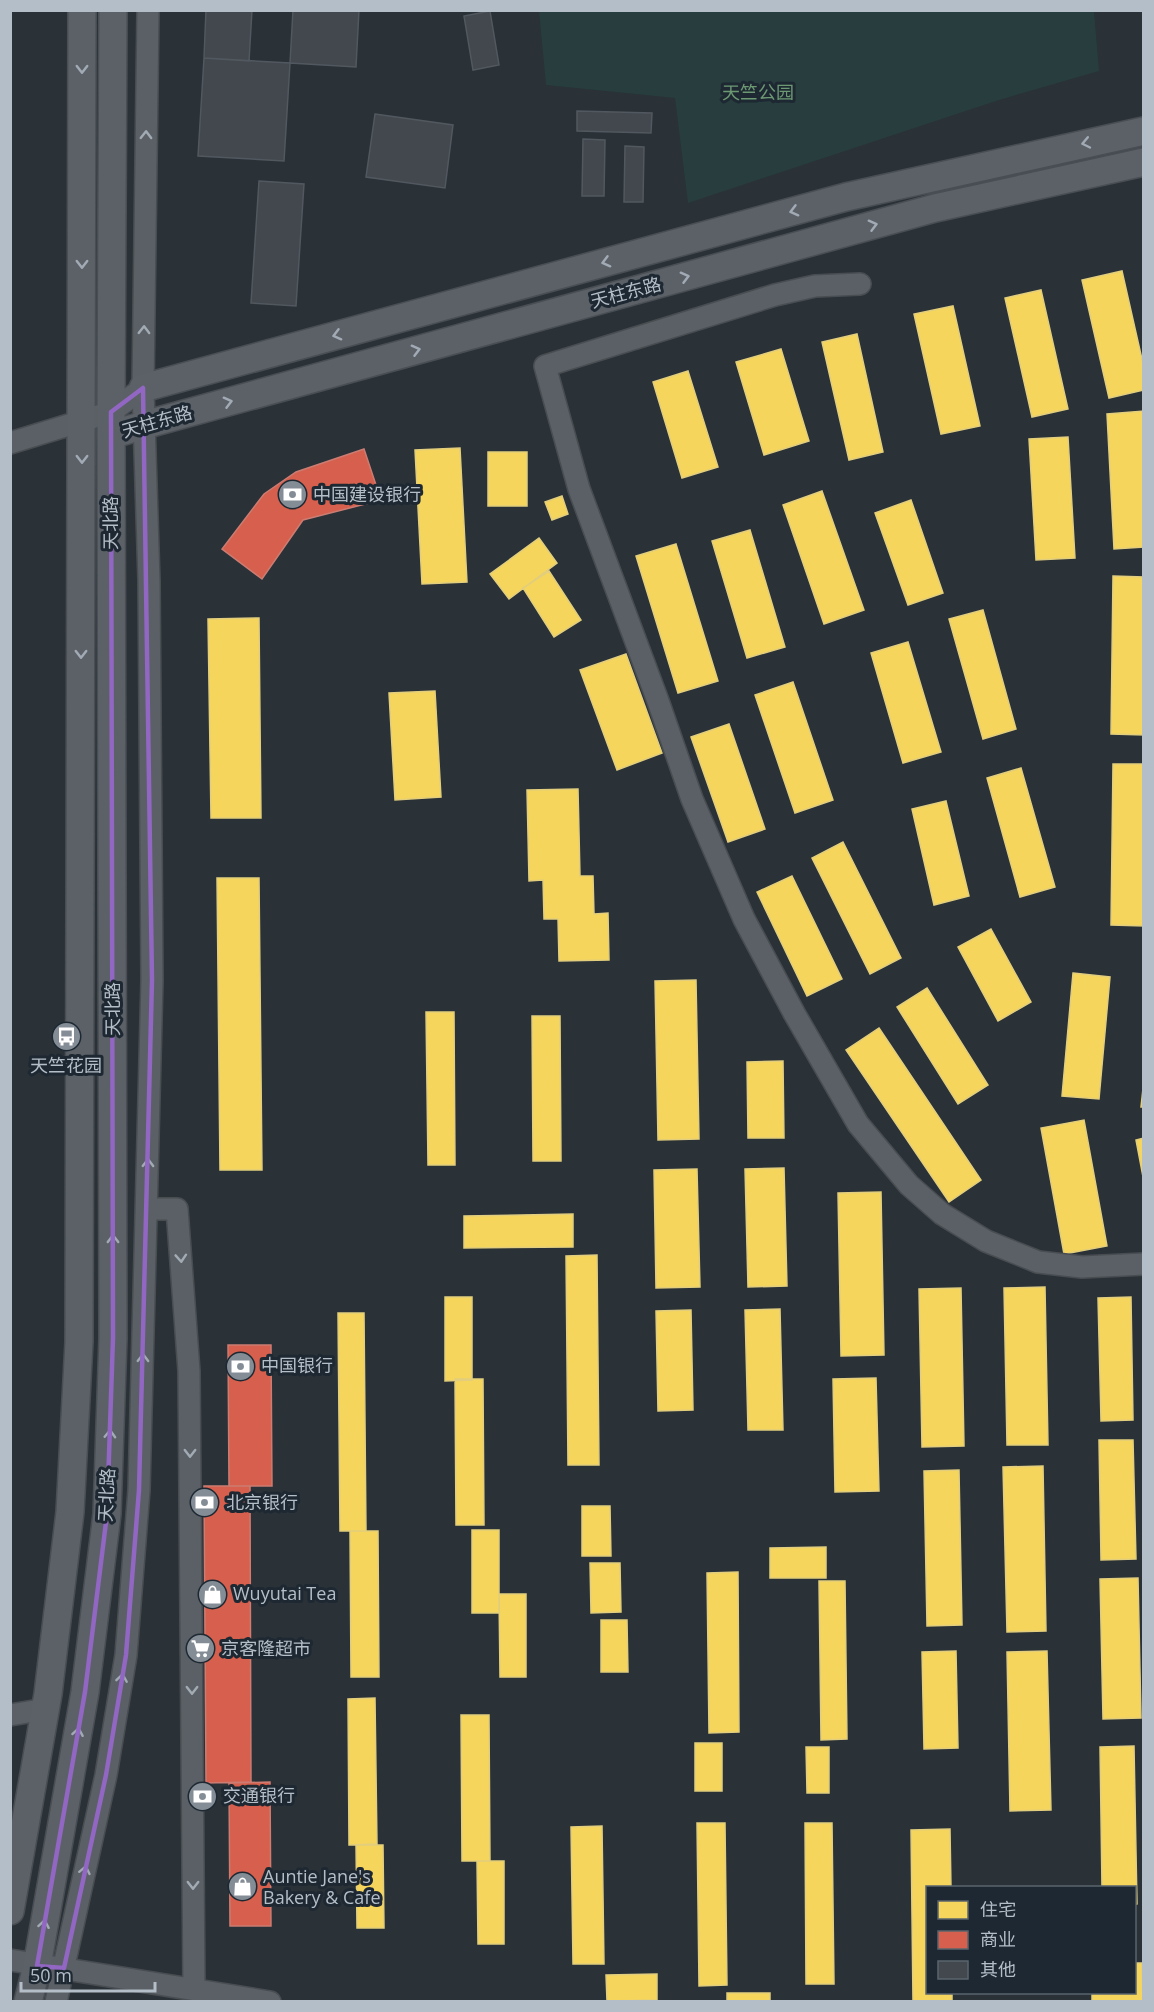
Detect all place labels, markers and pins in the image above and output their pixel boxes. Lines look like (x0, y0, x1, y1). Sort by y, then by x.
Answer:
bank icon: 中国建设银行 (276, 479, 308, 511)
place label: 中国建设银行 (313, 482, 421, 506)
bus stop icon: 天竺花园 (50, 1021, 82, 1053)
place label: 天竺花园 (30, 1053, 102, 1077)
bank icon: 中国银行 (224, 1350, 256, 1382)
place label: 中国银行 (261, 1353, 333, 1377)
bank icon: 北京银行 (189, 1487, 221, 1519)
place label: 北京银行 (226, 1490, 298, 1514)
shop icon: Wuyutai Tea (196, 1578, 228, 1610)
place label: Wuyutai Tea (233, 1581, 336, 1605)
supermarket icon: 京客隆超市 (184, 1633, 216, 1665)
place label: 京客隆超市 (221, 1636, 311, 1660)
bank icon: 交通银行 (186, 1780, 218, 1812)
place label: 交通银行 (223, 1783, 295, 1807)
place label: Auntie Jane's Bakery & Cafe (263, 1864, 381, 1909)
shop icon: Auntie Jane's Bakery & Cafe (226, 1871, 258, 1903)

